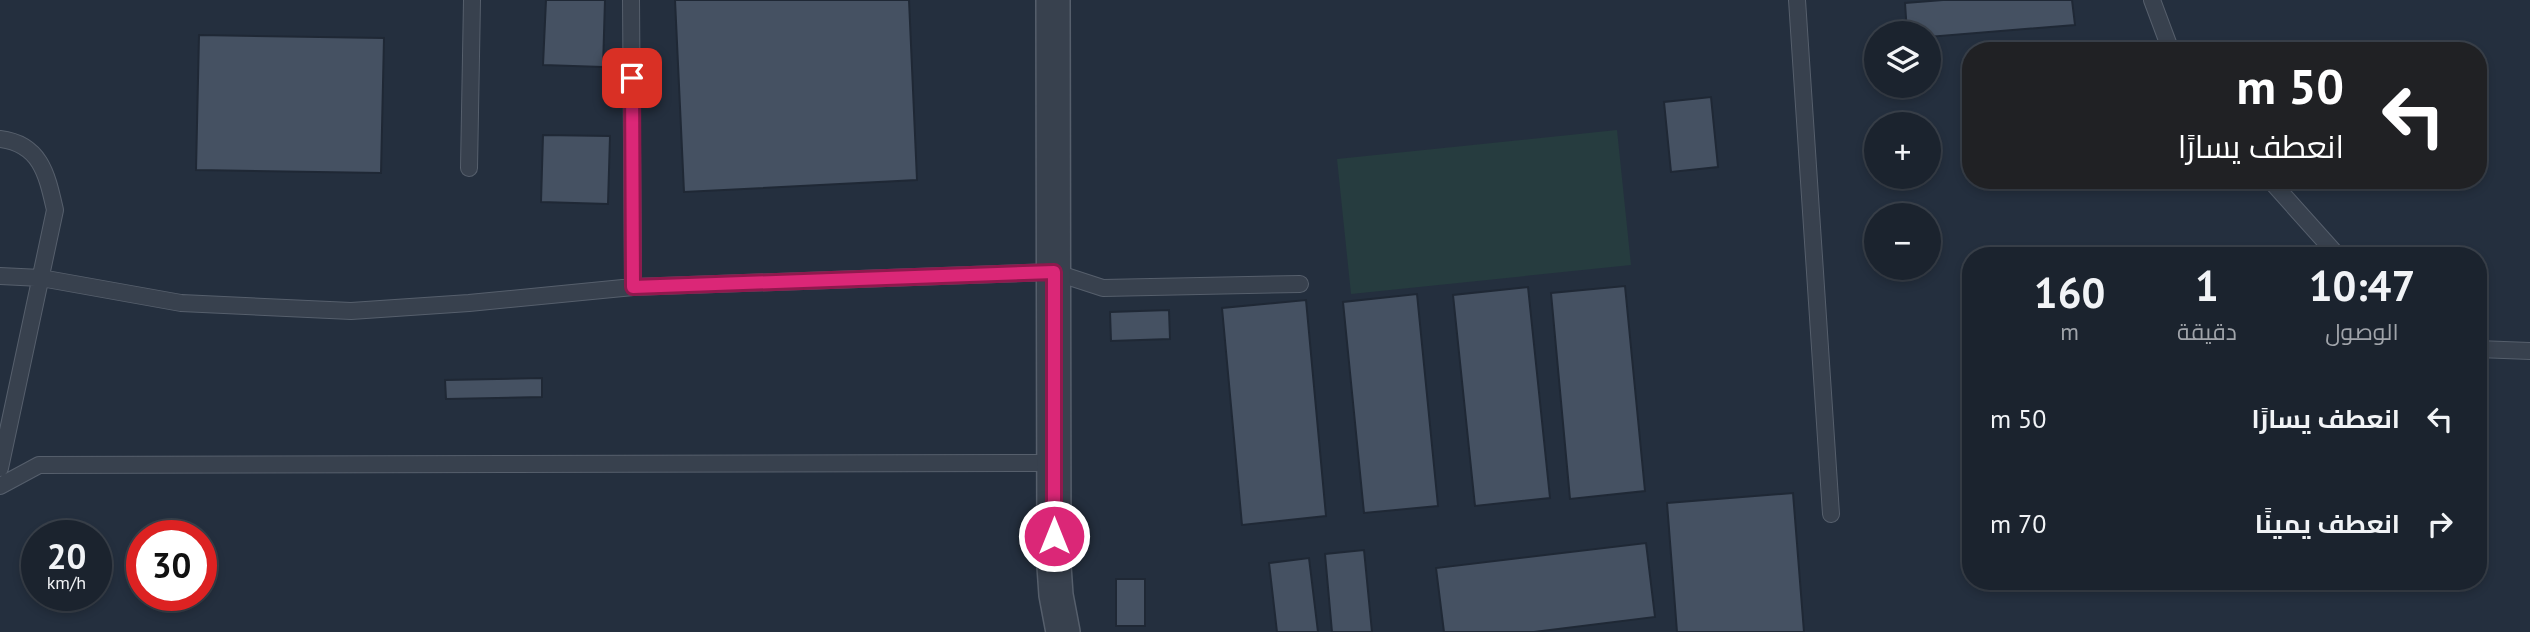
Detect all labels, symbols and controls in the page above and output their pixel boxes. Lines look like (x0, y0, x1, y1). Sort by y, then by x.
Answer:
map controls (1864, 21, 1941, 280)
button: layers (1864, 21, 1941, 98)
pin (602, 48, 662, 108)
text: 50 m (2237, 54, 2344, 118)
icon: arrive (613, 59, 651, 97)
icon: left (2368, 70, 2459, 161)
button: + (1864, 112, 1941, 189)
text: انعطف يسارًا (2178, 125, 2344, 167)
button: − (1864, 203, 1941, 280)
text: 1 (2195, 258, 2219, 313)
text: 10:47 (2309, 258, 2415, 313)
text: 160 (2034, 265, 2105, 320)
text: m (2060, 317, 2079, 346)
text: دقيقة (2177, 317, 2237, 346)
text: الوصول (2325, 317, 2399, 346)
icon: left (2421, 400, 2459, 438)
text: 50 m (1990, 402, 2046, 435)
text: انعطف يسارًا (2252, 402, 2400, 435)
position arrow (1017, 499, 1091, 573)
icon: right (2421, 505, 2459, 543)
text: 70 m (1990, 507, 2046, 540)
text: انعطف يمينًا (2255, 507, 2400, 540)
speed limit sign: 30 (126, 520, 217, 611)
text: 20 (47, 533, 86, 579)
text: km/h (47, 571, 86, 594)

